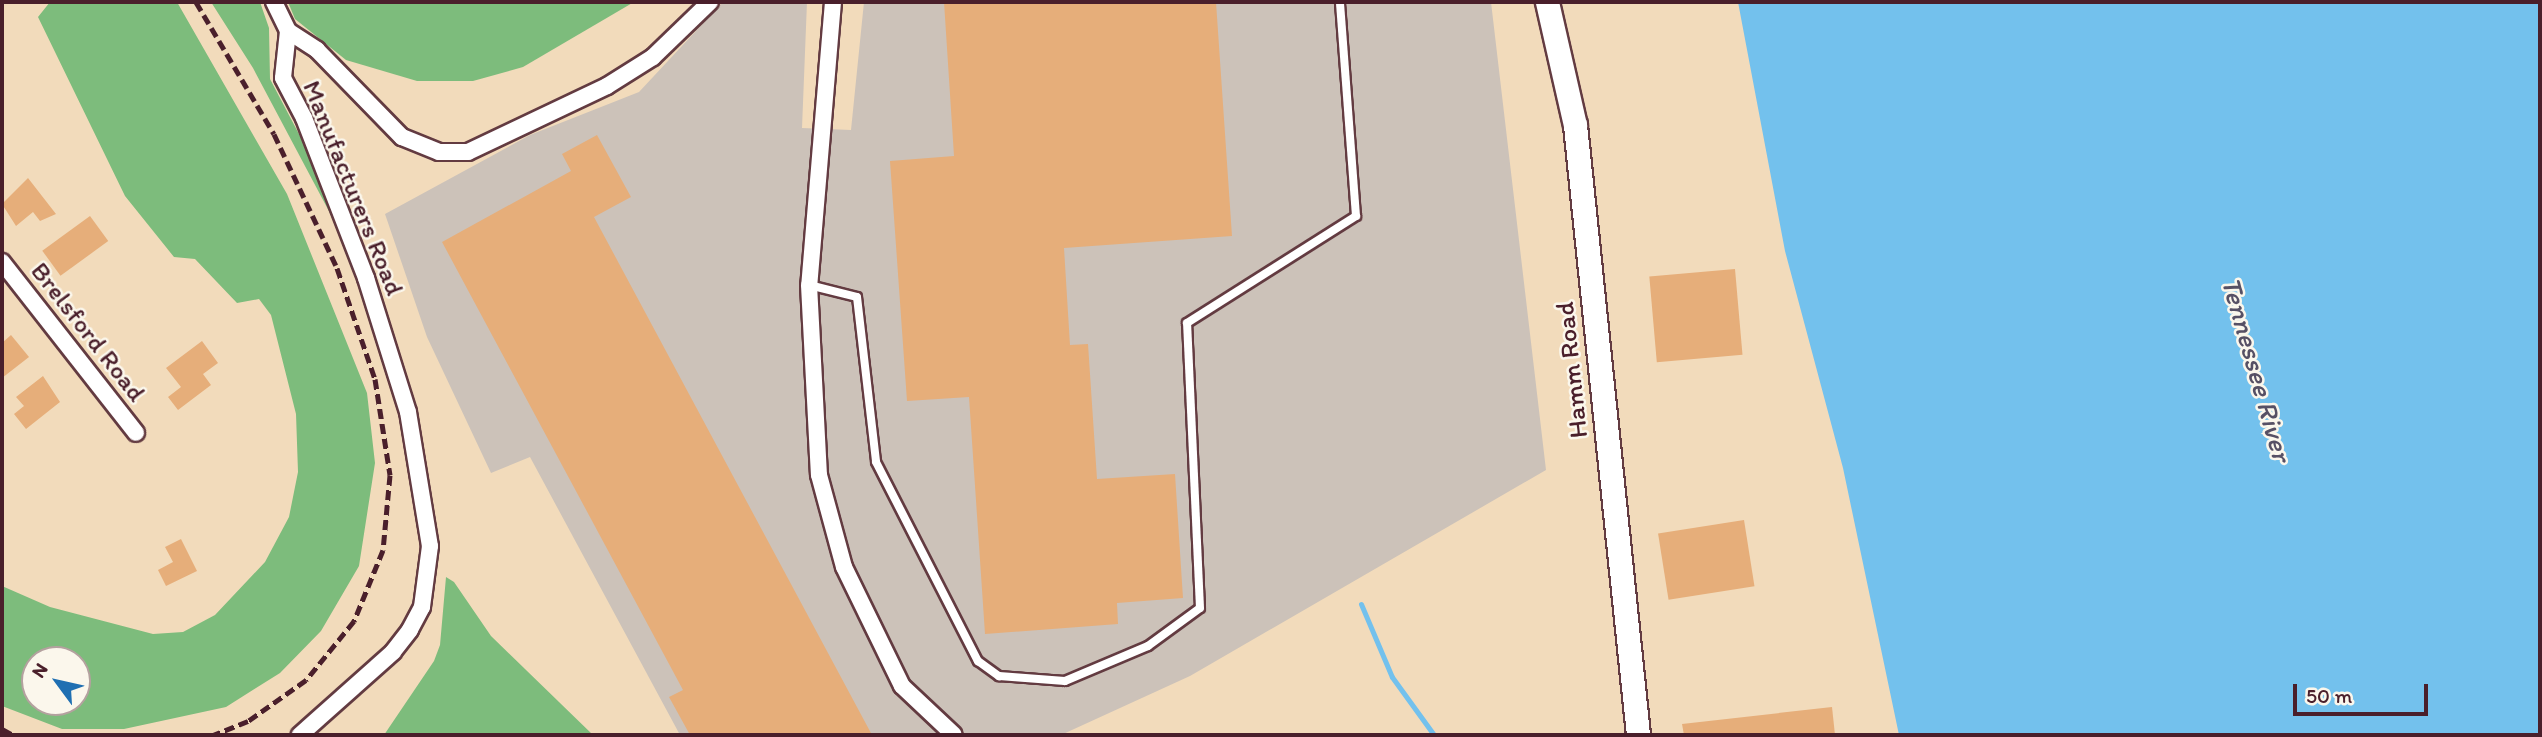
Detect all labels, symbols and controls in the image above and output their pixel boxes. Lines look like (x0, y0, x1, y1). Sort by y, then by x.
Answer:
street label: Manufacturers Road (296, 76, 410, 300)
street label: Brelsford Road (24, 256, 152, 408)
water label: Tennessee River (2215, 273, 2299, 465)
street label: Hamm Road (1549, 301, 1595, 439)
north arrow (21, 646, 91, 716)
text: N (27, 659, 53, 682)
scale bar (2297, 670, 2432, 714)
text: 50 m (2306, 683, 2352, 708)

